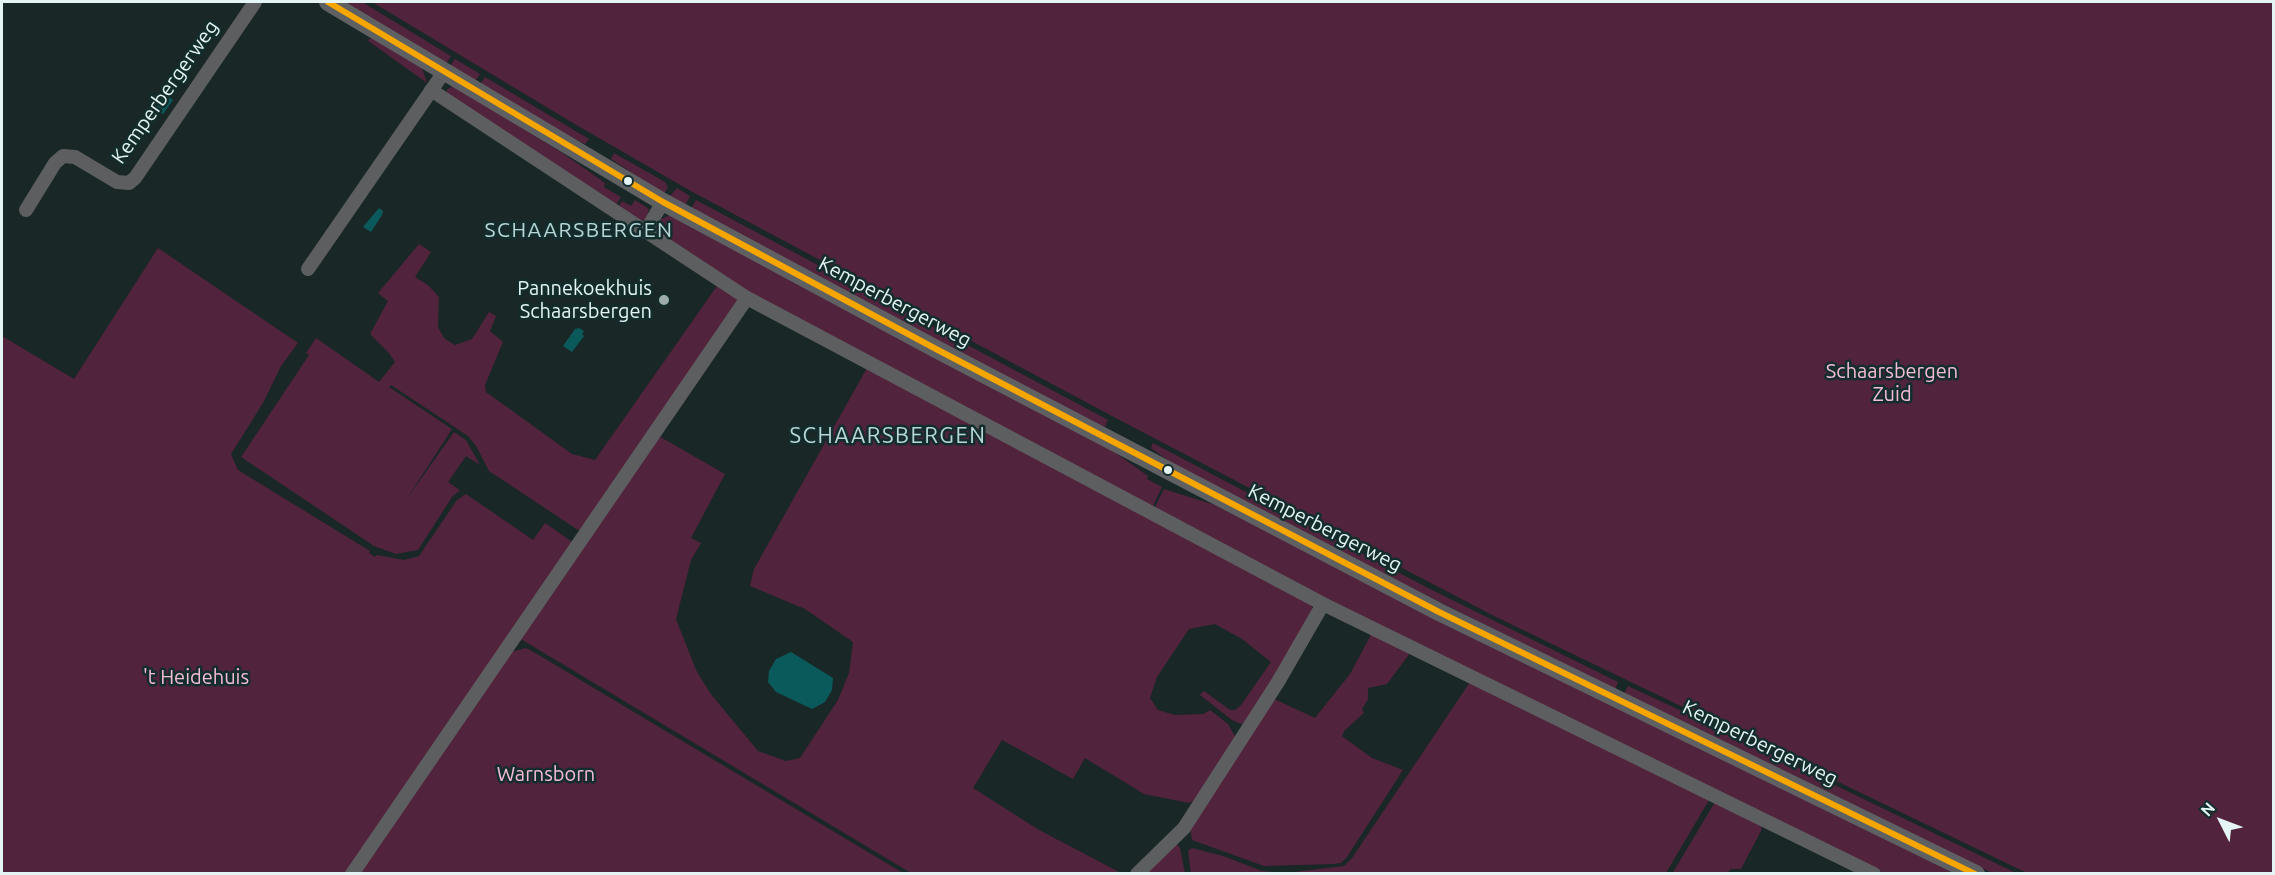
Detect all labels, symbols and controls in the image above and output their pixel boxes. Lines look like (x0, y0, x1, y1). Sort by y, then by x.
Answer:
street label: Kemperbergerweg (107, 16, 223, 168)
unlabelled marker (622, 175, 634, 187)
district label: SCHAARSBERGEN (485, 217, 673, 243)
street label: Kemperbergerweg (815, 252, 975, 352)
place label: Pannekoekhuis Schaarsbergen (517, 276, 652, 323)
marker: Pannekoekhuis Schaarsbergen (657, 293, 671, 307)
park label: Schaarsbergen Zuid (1826, 359, 1958, 406)
district label: SCHAARSBERGEN (790, 423, 986, 449)
unlabelled marker (1162, 464, 1174, 476)
street label: Kemperbergerweg (1244, 479, 1406, 577)
park label: 't Heidehuis (143, 665, 249, 689)
street label: Kemperbergerweg (1679, 695, 1841, 791)
park label: Warnsborn (497, 762, 595, 786)
north arrow (2191, 791, 2251, 851)
text: N (2197, 798, 2218, 819)

